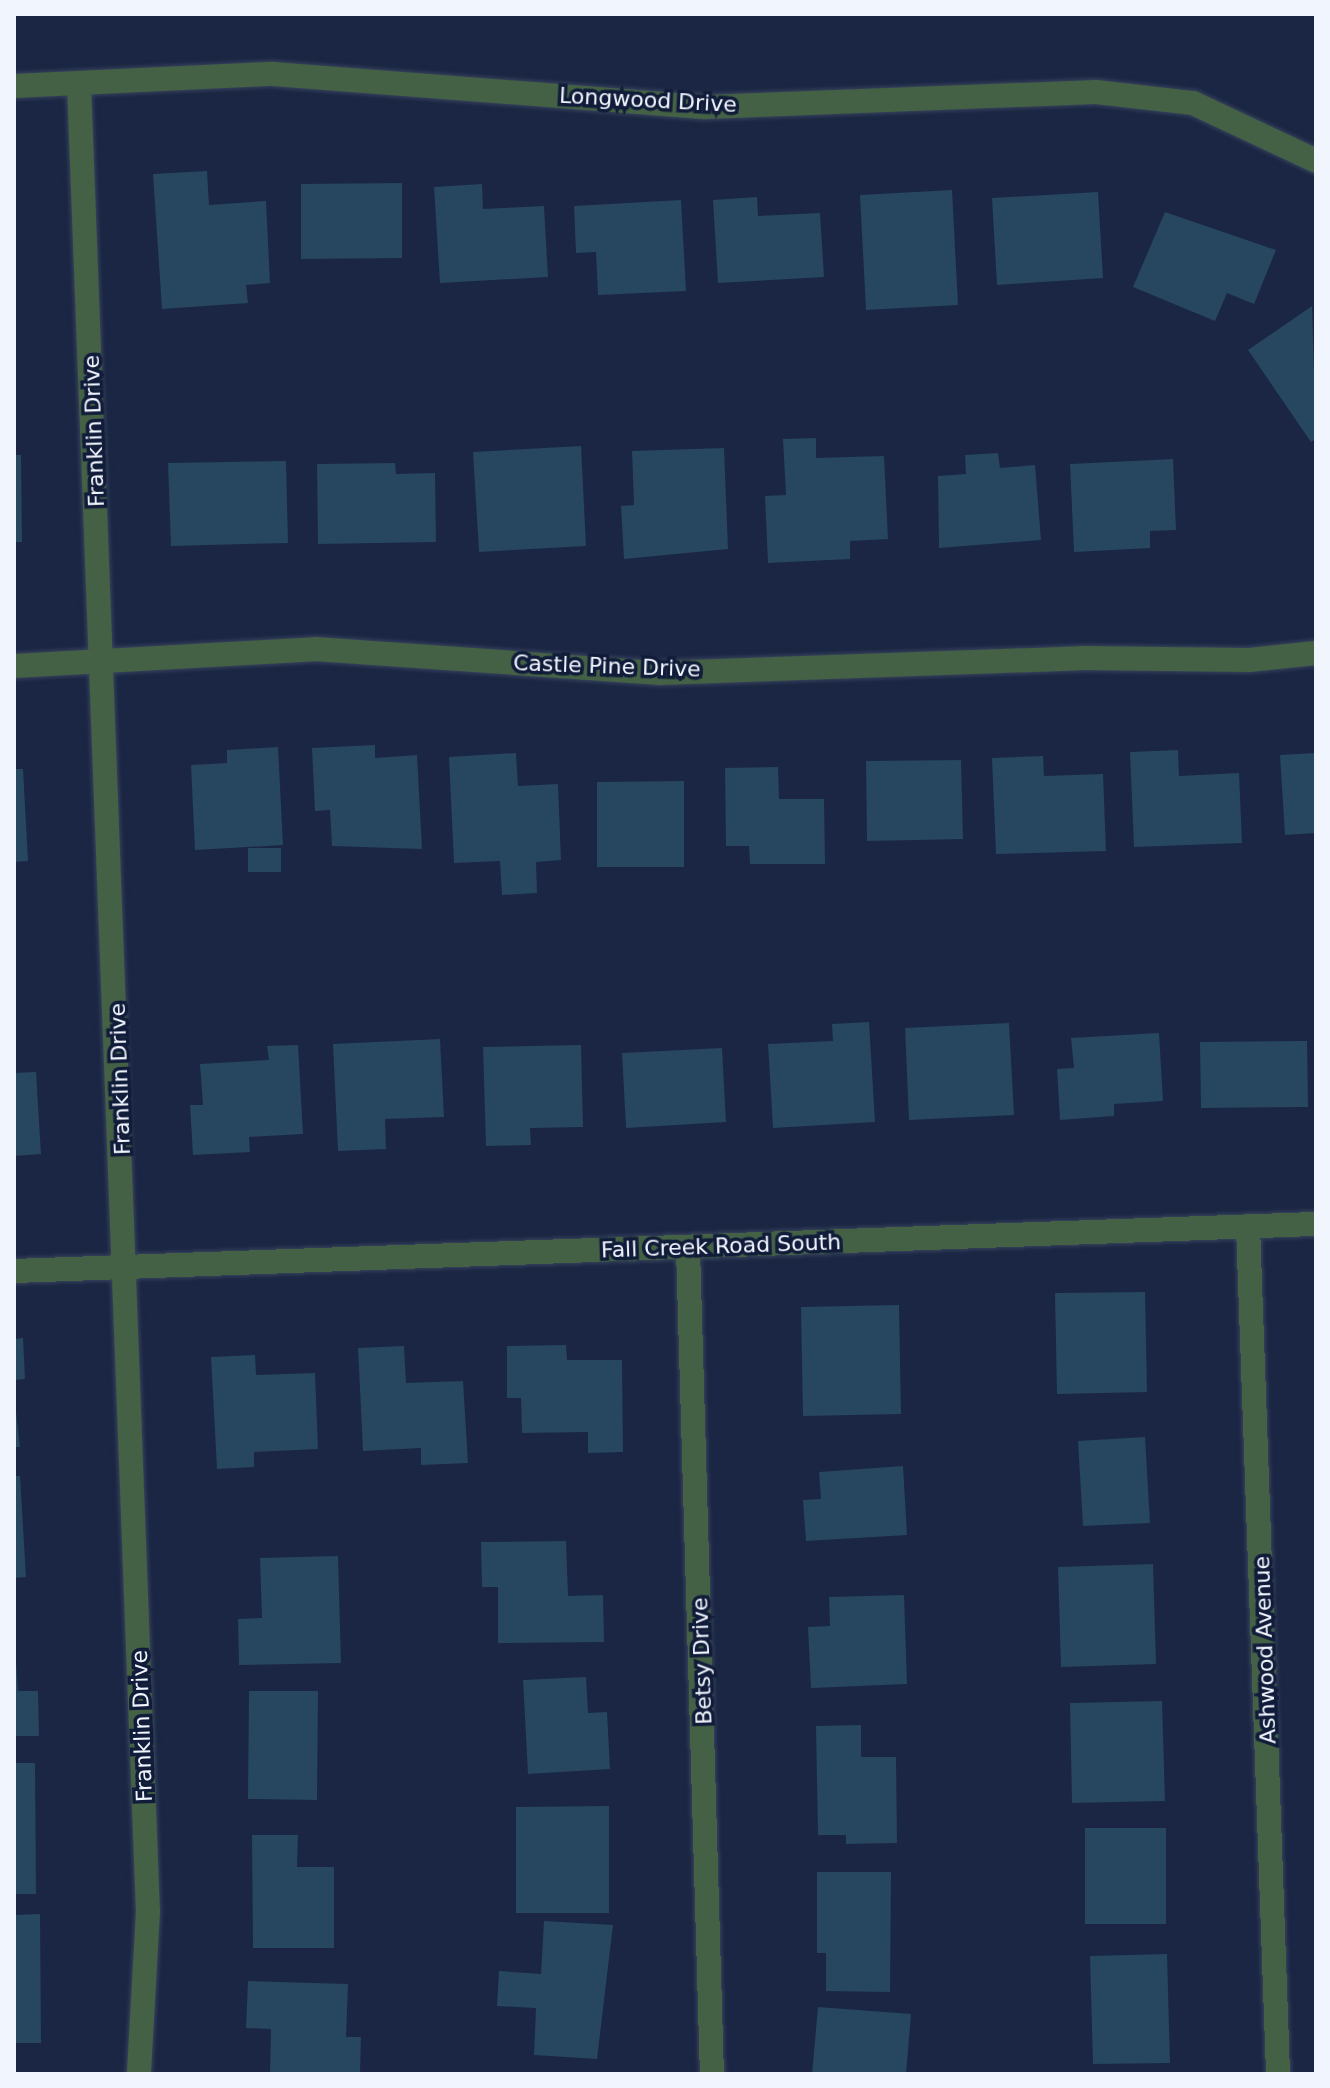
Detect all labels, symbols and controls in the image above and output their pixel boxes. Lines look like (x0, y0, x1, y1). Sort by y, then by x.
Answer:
street label: Longwood Drive (559, 82, 737, 118)
street label: Franklin Drive (78, 355, 110, 507)
street label: Castle Pine Drive (513, 650, 701, 682)
street label: Franklin Drive (104, 1003, 136, 1155)
street label: Fall Creek Road South (601, 1229, 841, 1263)
street label: Ashwood Avenue (1249, 1556, 1281, 1744)
street label: Betsy Drive (687, 1597, 717, 1725)
street label: Franklin Drive (126, 1650, 158, 1802)

